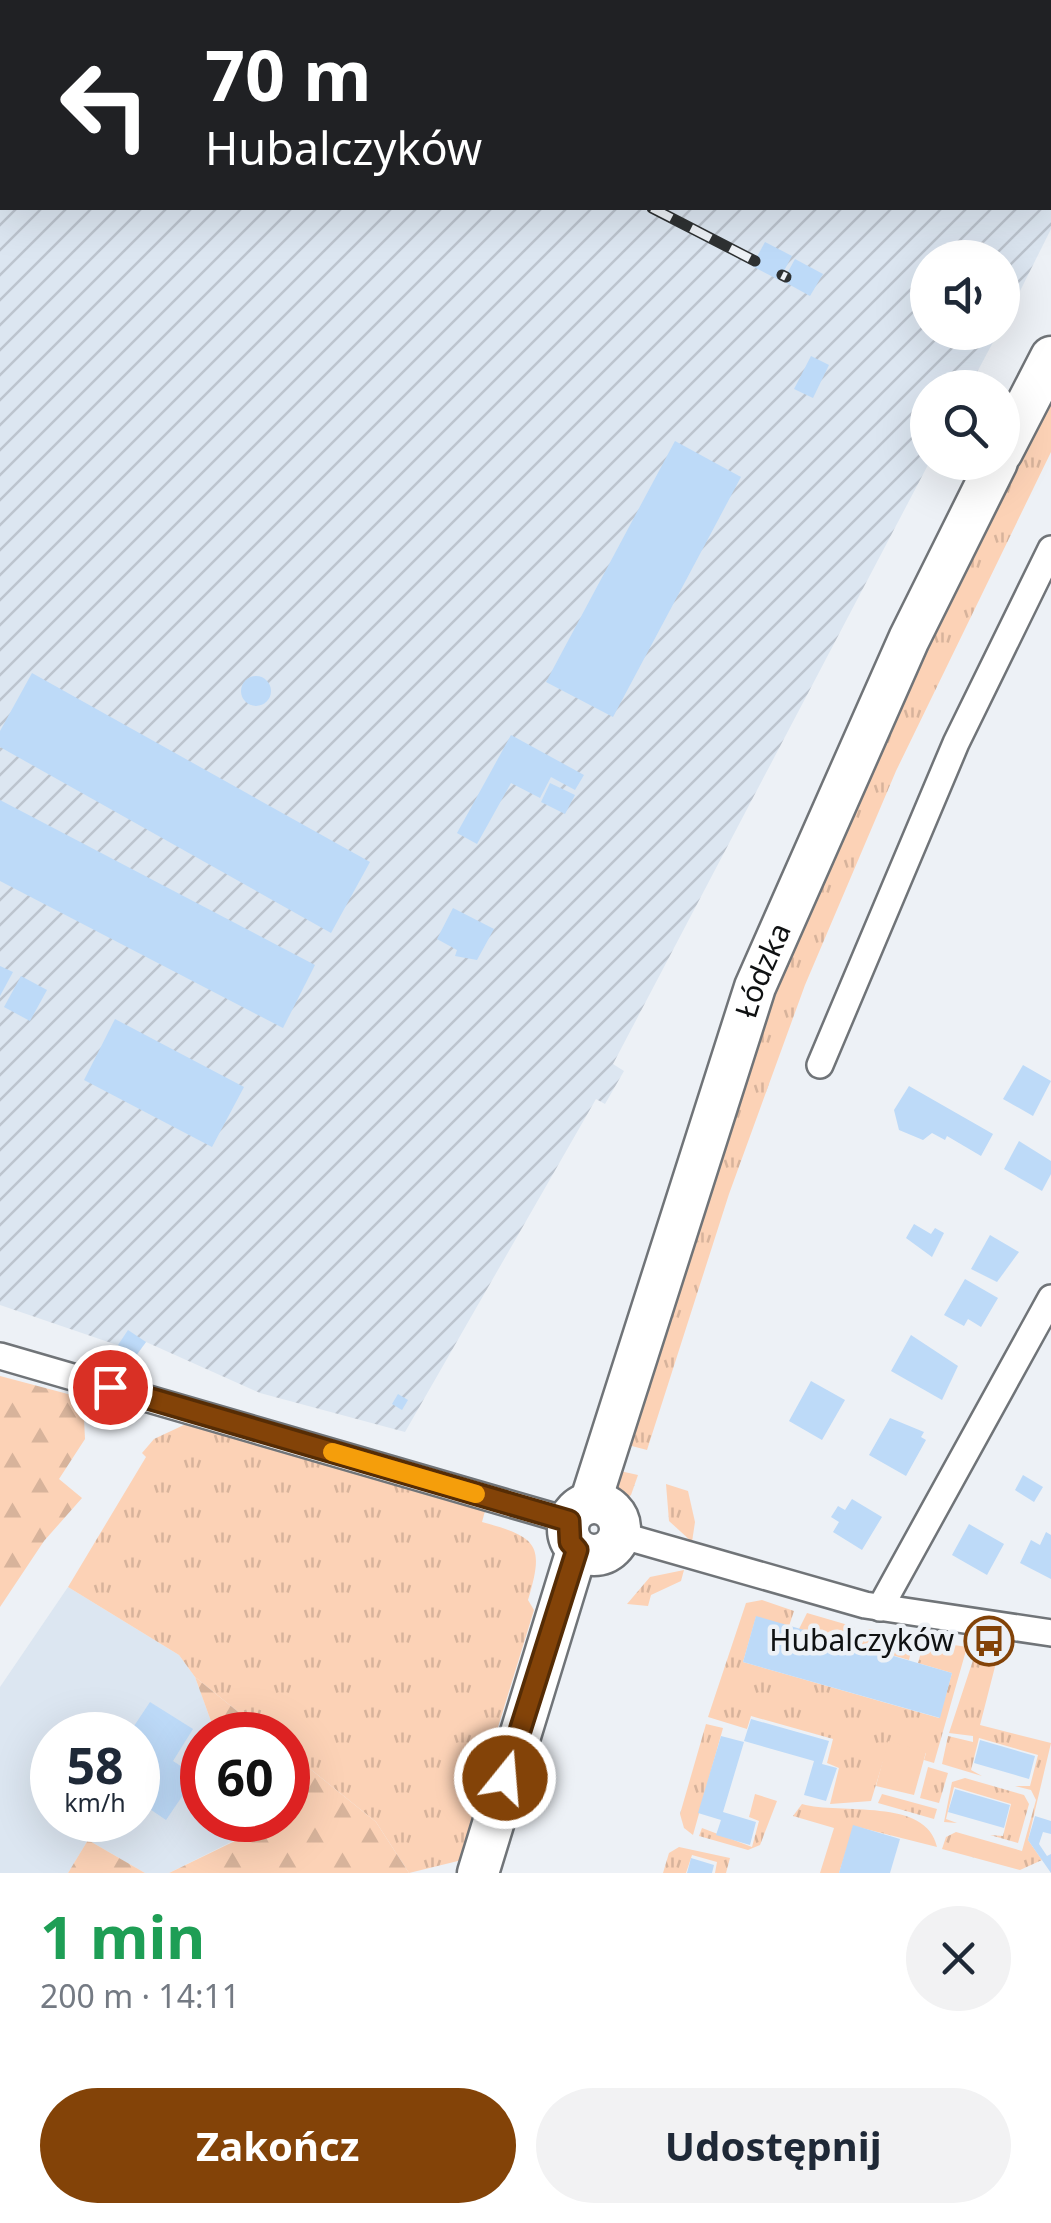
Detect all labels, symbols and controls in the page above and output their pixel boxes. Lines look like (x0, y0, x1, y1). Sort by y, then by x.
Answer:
text: 70 m (205, 26, 372, 122)
icon: left (40, 40, 170, 170)
text: Hubalczyków (205, 117, 482, 178)
map controls (910, 240, 1020, 480)
button: sound (910, 240, 1020, 350)
button: search (910, 370, 1020, 480)
street label: Łódzka (724, 916, 800, 1023)
pin (68, 1345, 153, 1430)
icon: arrive (83, 1360, 138, 1415)
bus stop icon: Hubalczyków (963, 1615, 1015, 1667)
place label: Hubalczyków (769, 1619, 954, 1660)
speed limit sign: 60 (180, 1712, 310, 1842)
position arrow (453, 1726, 557, 1830)
text: 58 (66, 1731, 124, 1799)
text: km/h (64, 1785, 126, 1819)
text: 1 min (40, 1895, 205, 1977)
button: close (906, 1906, 1011, 2011)
text: 200 m · 14:11 (40, 1974, 240, 2017)
button: Zakończ (40, 2088, 516, 2203)
button: Udostępnij (536, 2088, 1011, 2203)

